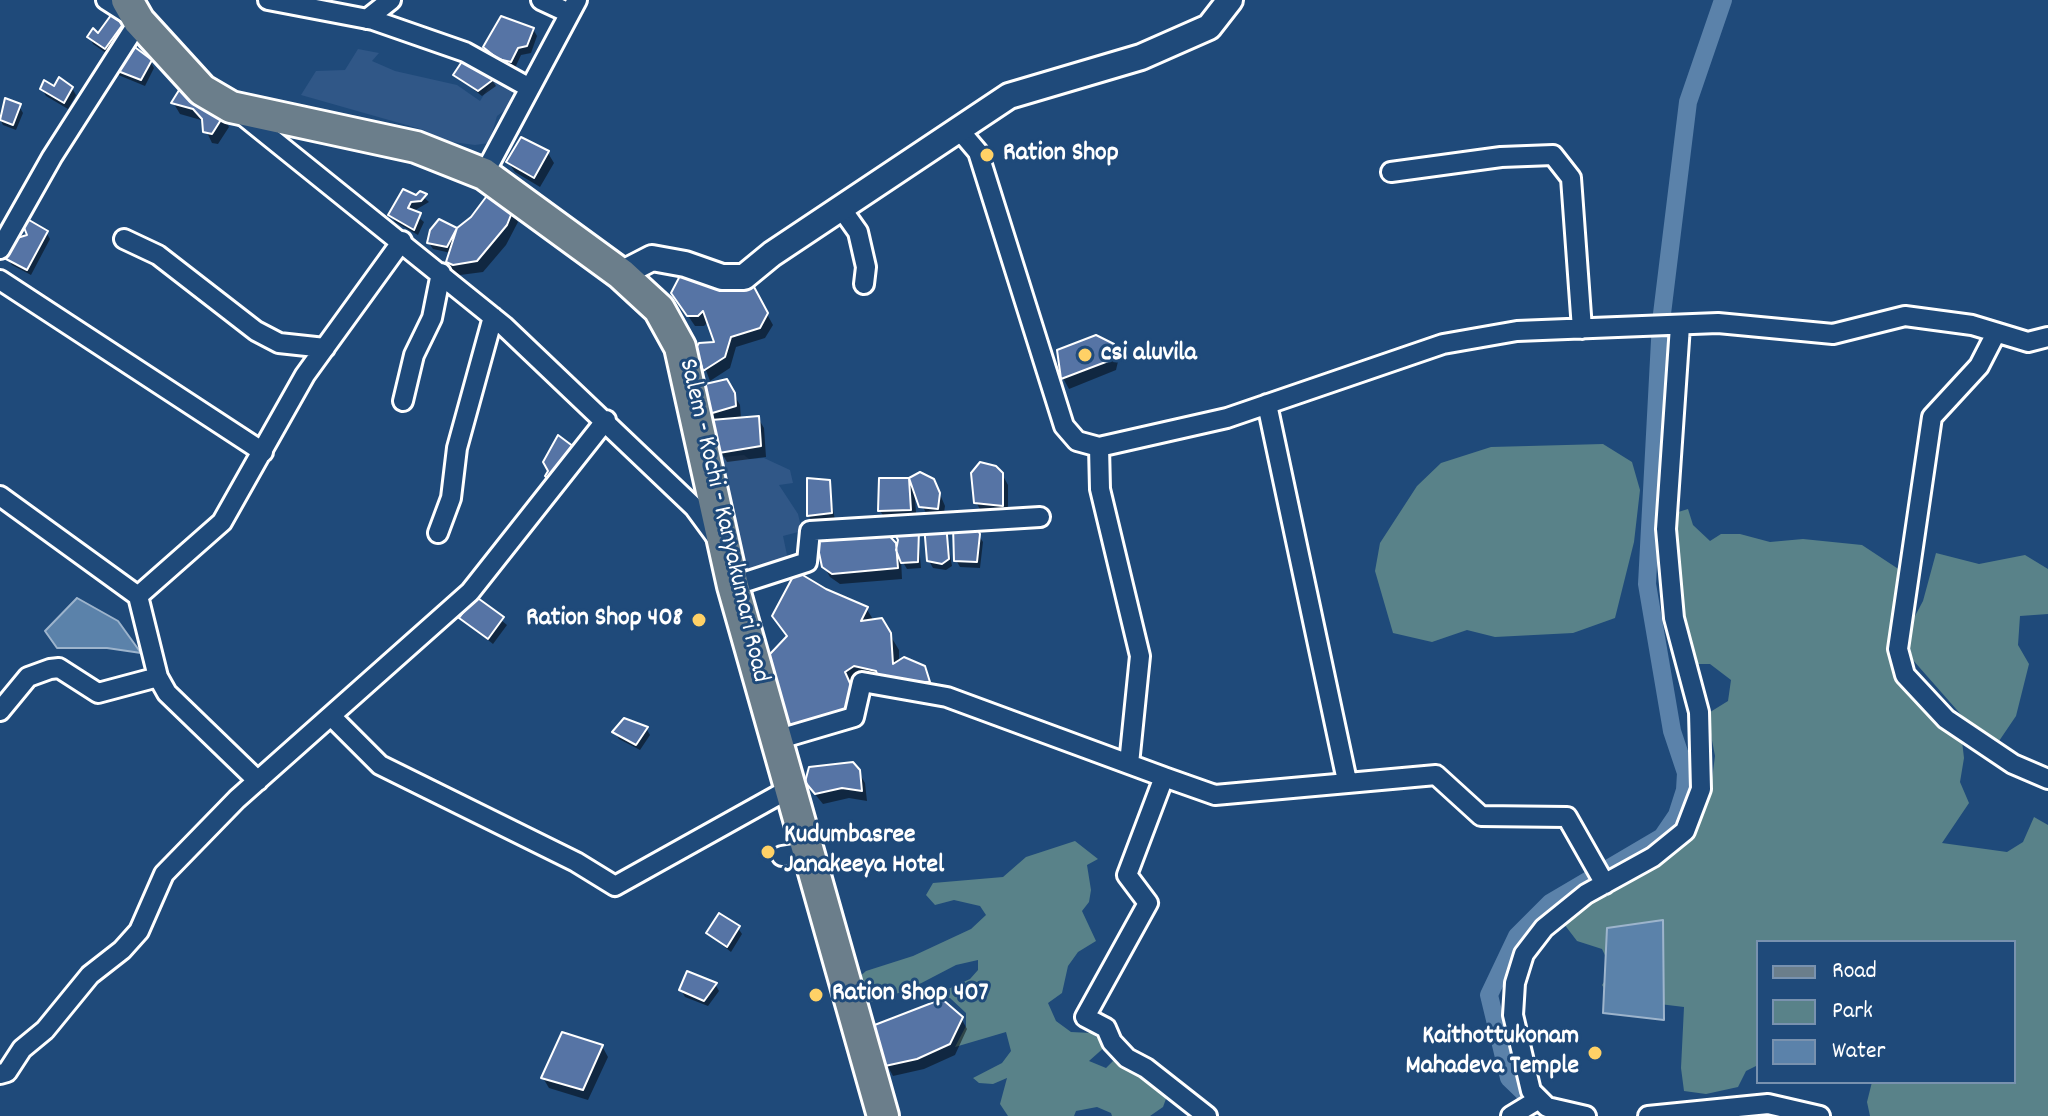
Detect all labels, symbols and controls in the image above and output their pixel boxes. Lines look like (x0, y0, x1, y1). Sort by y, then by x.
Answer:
place label: Ration Shop (1003, 139, 1119, 171)
marker: Ration Shop (978, 146, 996, 164)
place label: csi aluvila (1101, 339, 1197, 371)
marker: csi aluvila (1076, 346, 1094, 364)
street label: Salem - Kochi - Kanyakumari Road (670, 356, 774, 686)
place label: Ration Shop 408 (526, 604, 683, 636)
marker: Ration Shop 408 (690, 611, 708, 629)
place label: Kudumbasree Janakeeya Hotel (784, 821, 944, 882)
marker: Kudumbasree Janakeeya Hotel (759, 843, 777, 861)
legend (1756, 940, 2016, 1084)
text: Road (1832, 955, 1877, 989)
place label: Ration Shop 407 (832, 979, 989, 1011)
marker: Ration Shop 407 (807, 986, 825, 1004)
text: Park (1832, 995, 1873, 1029)
place label: Kaithottukonam Mahadeva Temple (1406, 1022, 1579, 1084)
text: Water (1832, 1035, 1885, 1069)
marker: Kaithottukonam Mahadeva Temple (1586, 1044, 1604, 1062)

